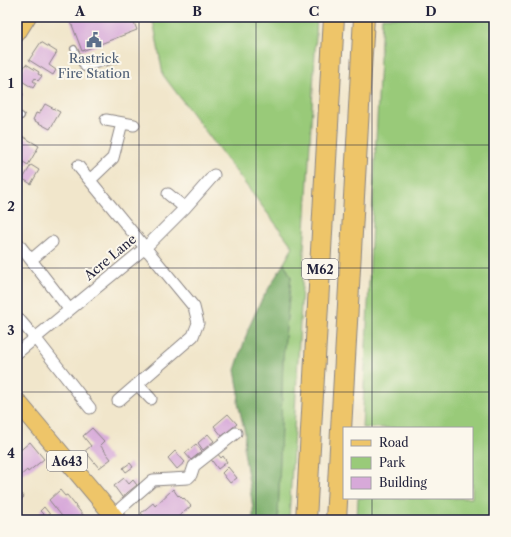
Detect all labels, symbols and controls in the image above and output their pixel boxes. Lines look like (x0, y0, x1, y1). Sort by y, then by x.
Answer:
text: A (74, 3, 86, 19)
text: B (192, 3, 202, 19)
text: C (309, 3, 319, 19)
text: D (425, 3, 437, 19)
public building icon: Rastrick Fire Station (85, 31, 103, 49)
place label: Rastrick Fire Station (58, 50, 130, 81)
text: 1 (8, 75, 14, 91)
text: 2 (7, 198, 15, 214)
street label: Acre Lane (80, 231, 139, 284)
road number: M62 (302, 259, 338, 279)
text: 3 (7, 322, 15, 338)
legend (343, 427, 473, 499)
text: Road (379, 435, 409, 450)
text: 4 (7, 445, 15, 461)
road number: A643 (47, 451, 87, 471)
text: Park (379, 455, 406, 470)
text: Building (379, 475, 427, 490)

